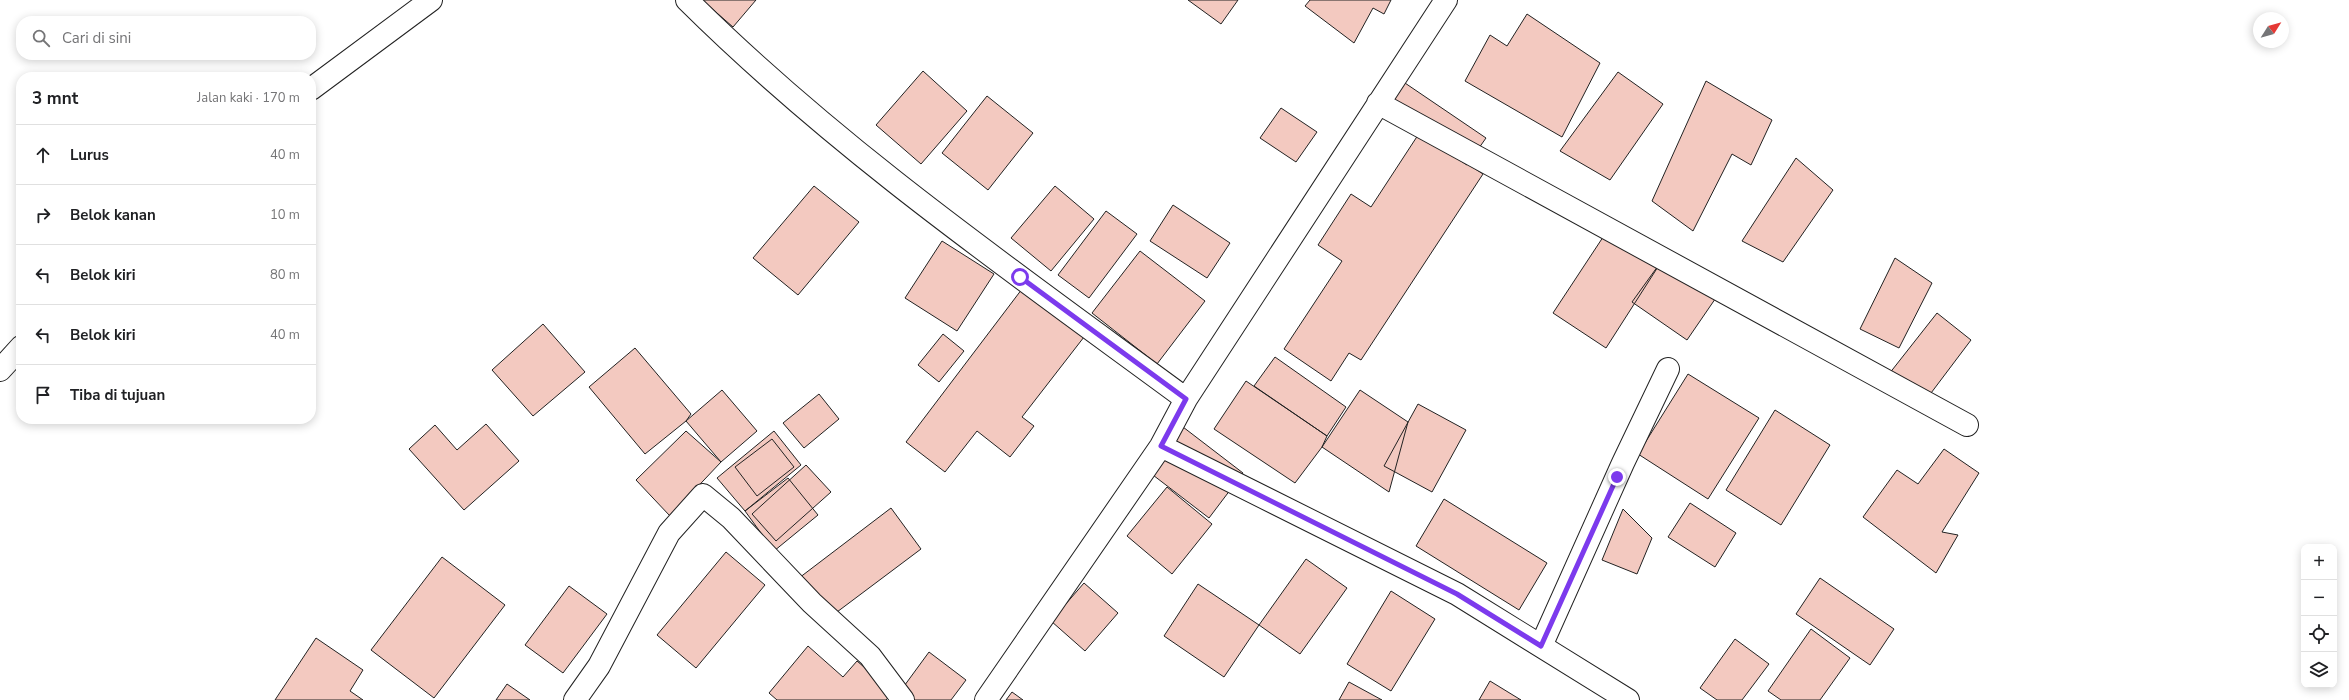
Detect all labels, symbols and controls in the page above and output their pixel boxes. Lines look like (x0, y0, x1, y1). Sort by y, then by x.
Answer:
north arrow (2253, 12, 2289, 48)
search box (16, 16, 316, 60)
icon: search (30, 27, 52, 49)
text: Cari di sini (62, 28, 131, 48)
text: 3 mnt (32, 87, 78, 110)
text: Jalan kaki · 170 m (197, 89, 300, 107)
icon: ahead (32, 144, 54, 166)
text: Lurus (70, 145, 109, 165)
text: 40 m (270, 146, 300, 164)
icon: right (32, 204, 54, 226)
text: Belok kanan (70, 205, 156, 225)
text: 10 m (270, 206, 300, 224)
icon: left (32, 264, 54, 286)
text: Belok kiri (70, 265, 135, 285)
text: 80 m (270, 266, 300, 284)
route start (1011, 268, 1029, 286)
icon: left (32, 324, 54, 346)
text: Belok kiri (70, 325, 135, 345)
text: 40 m (270, 326, 300, 344)
icon: arrive (32, 384, 54, 406)
text: Tiba di tujuan (70, 385, 165, 405)
route end (1608, 468, 1626, 486)
map controls (2301, 544, 2337, 688)
button: + (2301, 544, 2337, 580)
button: − (2301, 580, 2337, 616)
button: locate (2301, 616, 2337, 652)
button: layers (2301, 652, 2337, 688)

